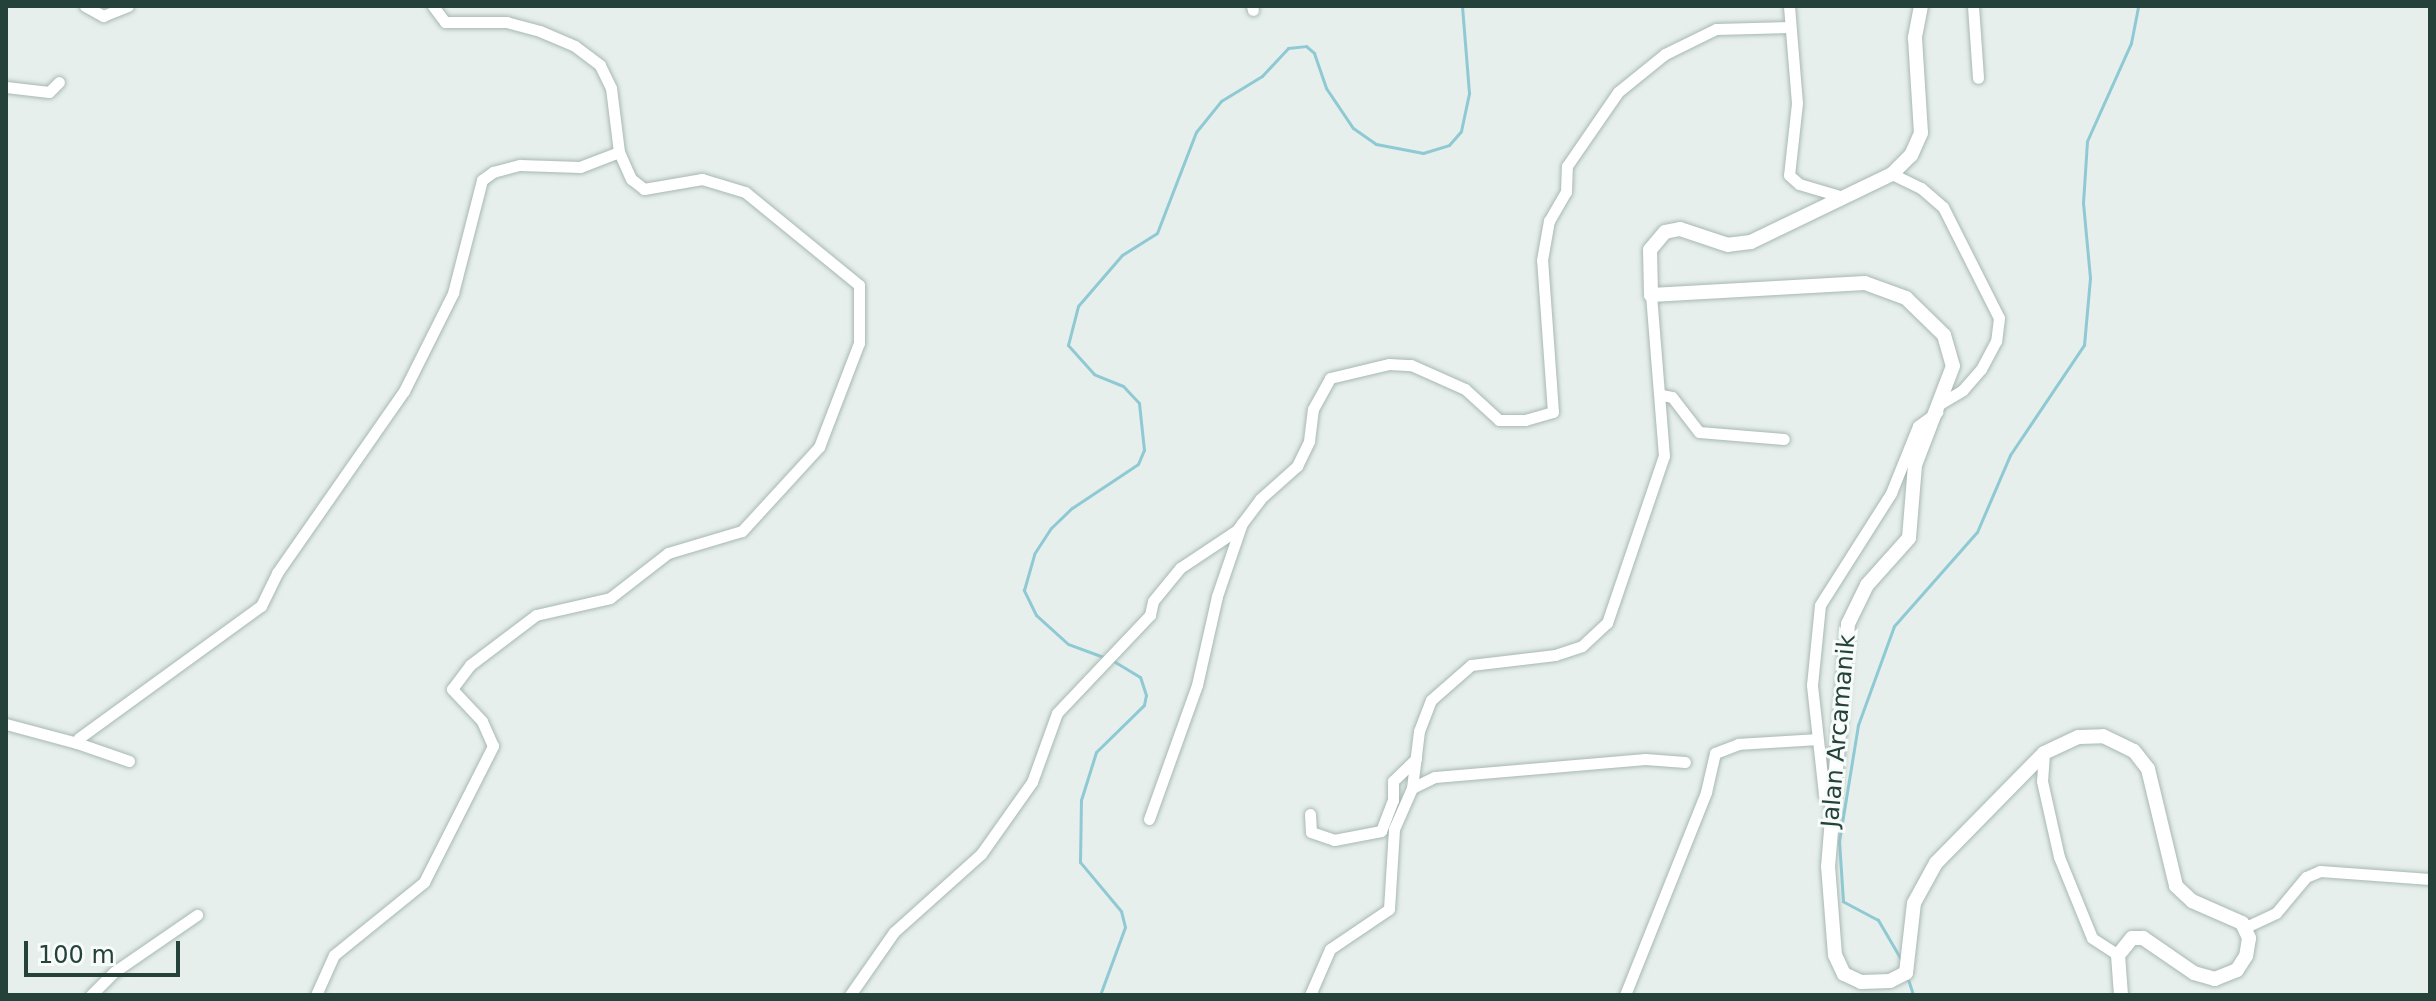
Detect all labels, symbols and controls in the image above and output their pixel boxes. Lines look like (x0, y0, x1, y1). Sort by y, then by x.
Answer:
street label: Jalan Arcamanik (1816, 633, 1862, 829)
scale bar (28, 925, 184, 975)
text: 100 m (38, 941, 115, 969)

